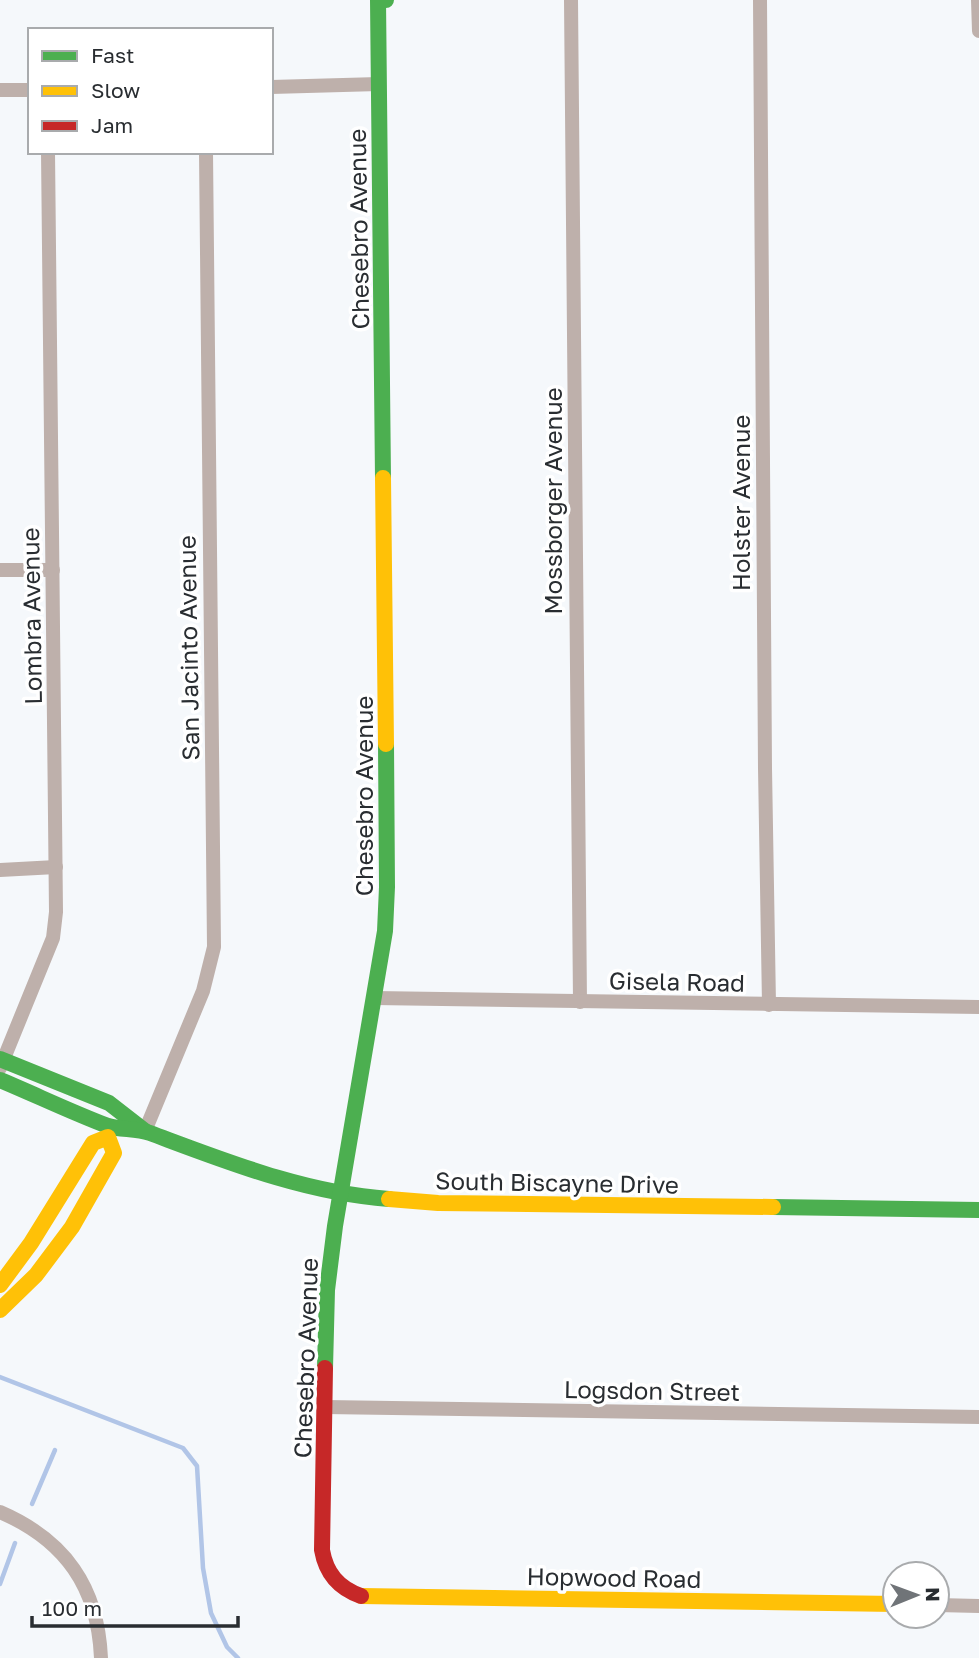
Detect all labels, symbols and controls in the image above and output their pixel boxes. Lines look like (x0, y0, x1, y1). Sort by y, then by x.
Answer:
legend (28, 28, 273, 154)
text: Fast (91, 42, 134, 68)
text: Slow (91, 77, 140, 103)
text: Jam (91, 112, 133, 138)
street label: Chesebro Avenue (342, 128, 374, 330)
street label: Mossborger Avenue (538, 387, 567, 615)
street label: Holster Avenue (726, 415, 755, 591)
street label: Lombra Avenue (15, 527, 47, 705)
street label: San Jacinto Avenue (172, 535, 204, 761)
street label: Chesebro Avenue (349, 696, 378, 896)
street label: Gisela Road (609, 965, 745, 997)
street label: South Biscayne Drive (435, 1165, 679, 1199)
street label: Chesebro Avenue (287, 1257, 323, 1459)
street label: Logsdon Street (564, 1374, 740, 1406)
north arrow (881, 1560, 951, 1630)
street label: Hopwood Road (526, 1561, 702, 1593)
scale bar (32, 1584, 238, 1628)
text: N (922, 1587, 945, 1602)
text: 100 m (42, 1595, 102, 1621)

